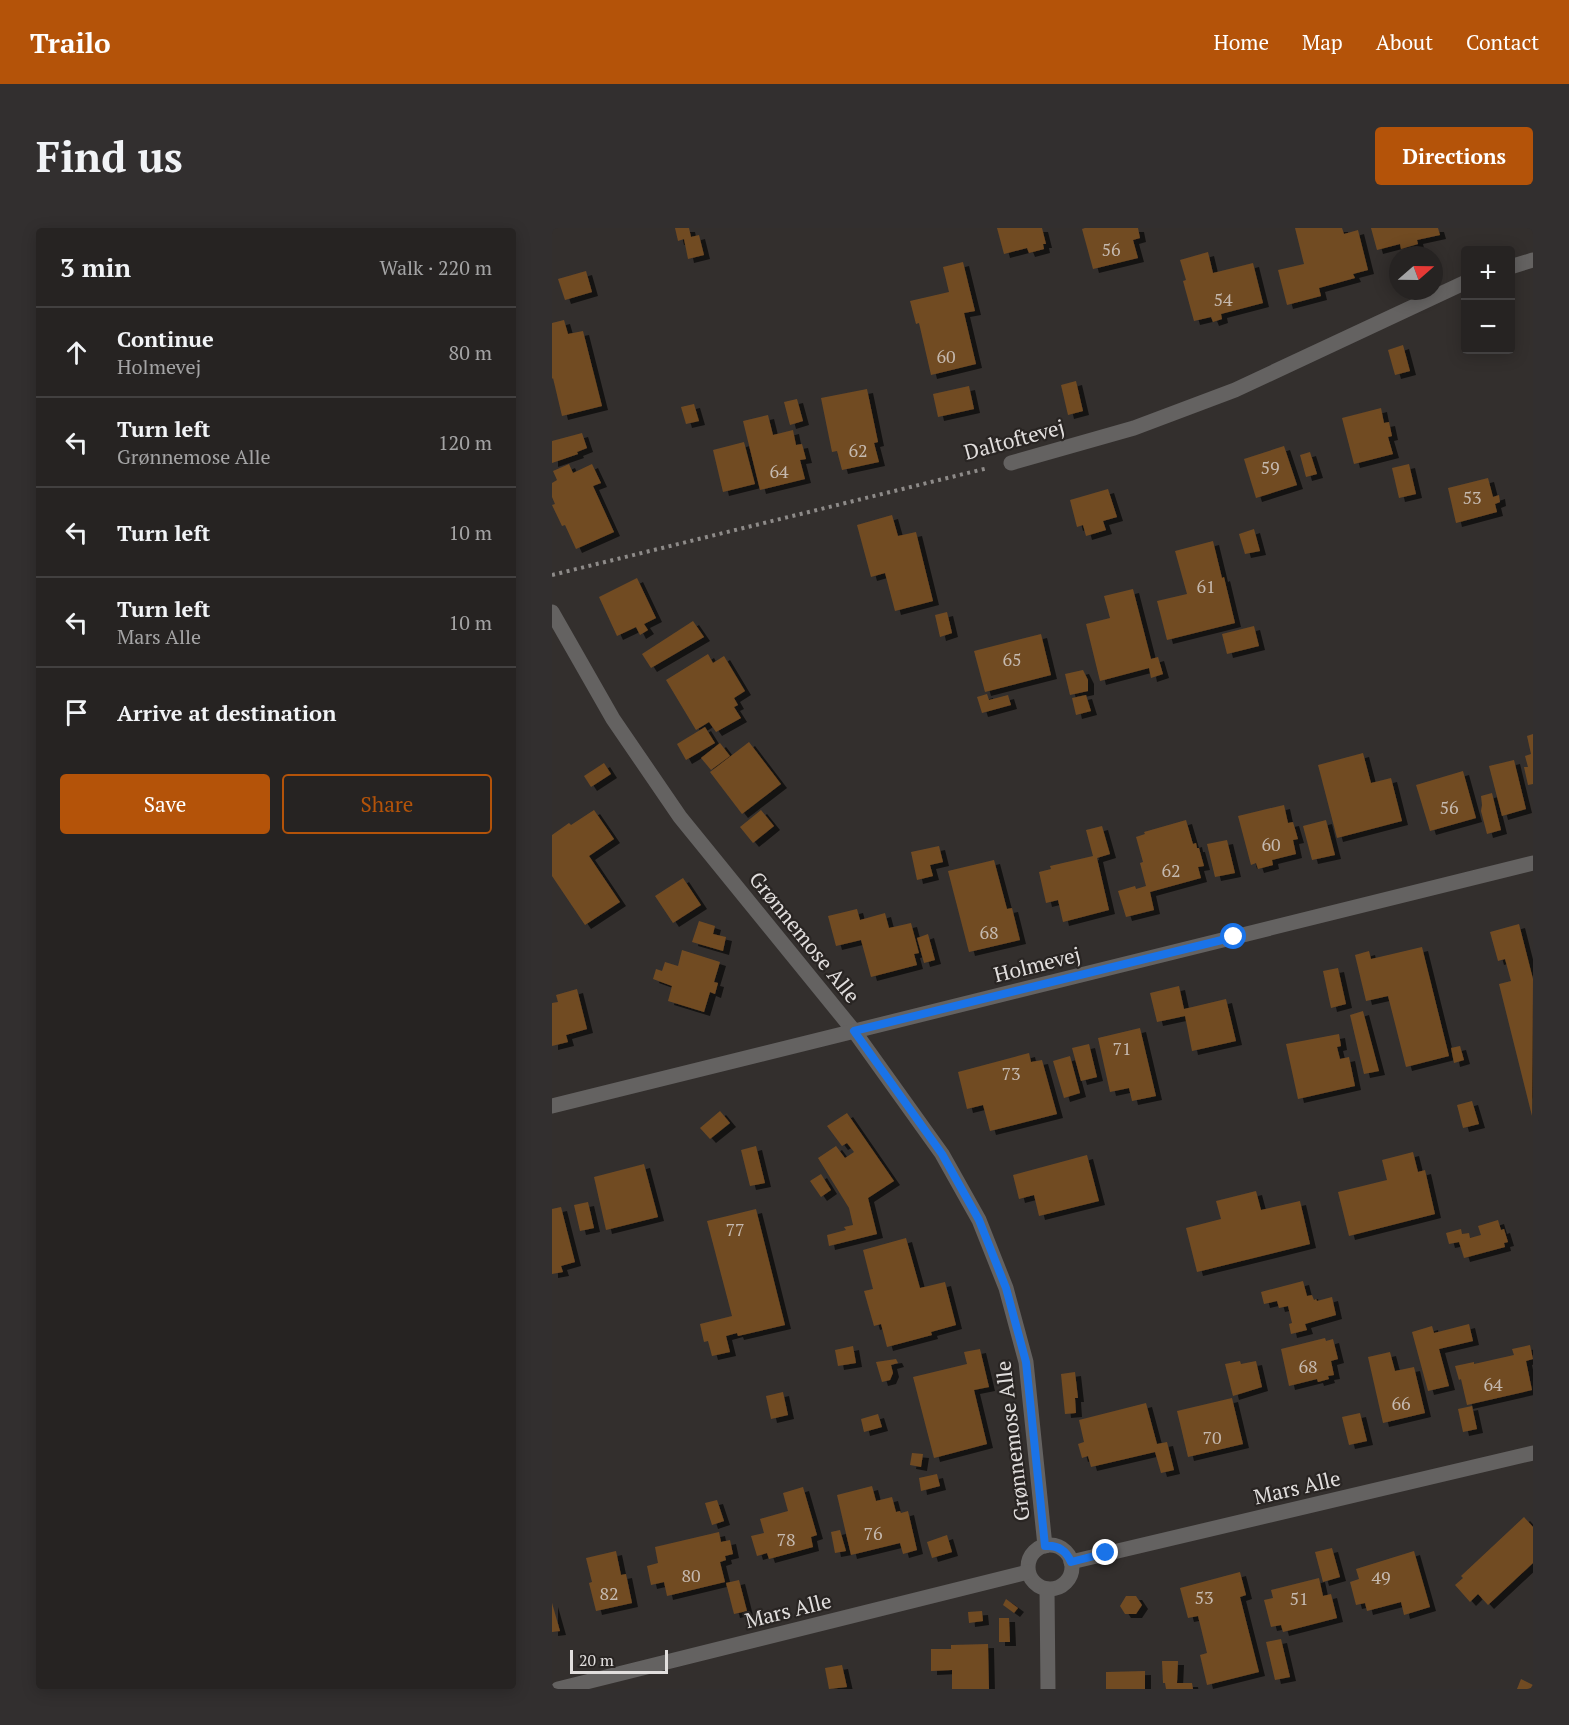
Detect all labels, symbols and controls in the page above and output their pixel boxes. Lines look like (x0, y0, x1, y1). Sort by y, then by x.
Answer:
text: Trailo (30, 24, 111, 61)
text: Home (1213, 28, 1269, 56)
text: Map (1302, 28, 1343, 56)
text: About (1376, 28, 1433, 56)
text: Contact (1466, 28, 1539, 56)
button: Directions (1375, 127, 1533, 185)
text: Find us (36, 128, 183, 184)
house number: 56 (1101, 237, 1121, 261)
north arrow (1389, 246, 1443, 300)
map controls (1461, 246, 1515, 354)
button: + (1461, 246, 1515, 300)
text: 3 min (60, 250, 131, 284)
text: Walk · 220 m (380, 254, 492, 281)
house number: 54 (1213, 287, 1233, 311)
button: − (1461, 300, 1515, 354)
text: Continue (117, 324, 214, 353)
icon: ahead (60, 336, 93, 369)
text: 80 m (449, 339, 492, 366)
house number: 60 (936, 344, 956, 368)
text: Holmevej (117, 353, 201, 380)
street label: Daltoftevej (961, 412, 1067, 466)
text: Turn left (117, 414, 210, 443)
icon: left (60, 426, 93, 459)
text: 120 m (438, 429, 492, 456)
house number: 62 (848, 438, 868, 462)
text: Grønnemose Alle (117, 443, 271, 470)
house number: 59 (1260, 455, 1280, 479)
house number: 64 (769, 459, 789, 483)
house number: 53 (1462, 485, 1482, 509)
icon: left (60, 516, 93, 549)
text: Turn left (117, 518, 210, 547)
text: 10 m (449, 519, 492, 546)
house number: 61 (1196, 574, 1216, 598)
text: Turn left (117, 594, 210, 623)
icon: left (60, 606, 93, 639)
text: 10 m (449, 609, 492, 636)
text: Mars Alle (117, 623, 201, 650)
house number: 65 (1002, 647, 1022, 671)
icon: arrive (60, 696, 93, 729)
text: Arrive at destination (117, 698, 336, 727)
button: Save (60, 774, 270, 834)
button: Share (282, 774, 492, 834)
house number: 56 (1439, 795, 1459, 819)
house number: 60 (1261, 832, 1281, 856)
house number: 62 (1161, 858, 1181, 882)
street label: Grønnemose Alle (743, 866, 867, 1008)
house number: 68 (979, 920, 999, 944)
route start (1220, 923, 1246, 949)
street label: Holmevej (991, 940, 1083, 988)
house number: 71 (1112, 1036, 1132, 1060)
house number: 73 (1001, 1061, 1021, 1085)
house number: 77 (725, 1217, 745, 1241)
house number: 68 (1298, 1354, 1318, 1378)
street label: Grønnemose Alle (988, 1359, 1036, 1523)
house number: 64 (1483, 1372, 1503, 1396)
house number: 66 (1391, 1391, 1411, 1415)
house number: 70 (1202, 1425, 1222, 1449)
street label: Mars Alle (1251, 1463, 1343, 1511)
house number: 76 (863, 1521, 883, 1545)
house number: 78 (776, 1527, 796, 1551)
route end (1092, 1539, 1118, 1565)
house number: 80 (681, 1563, 701, 1587)
house number: 49 (1371, 1565, 1391, 1589)
house number: 82 (599, 1581, 619, 1605)
house number: 53 (1194, 1585, 1214, 1609)
street label: Mars Alle (742, 1586, 834, 1634)
house number: 51 (1289, 1586, 1309, 1610)
scale bar (570, 1647, 668, 1674)
text: 20 m (579, 1649, 614, 1671)

